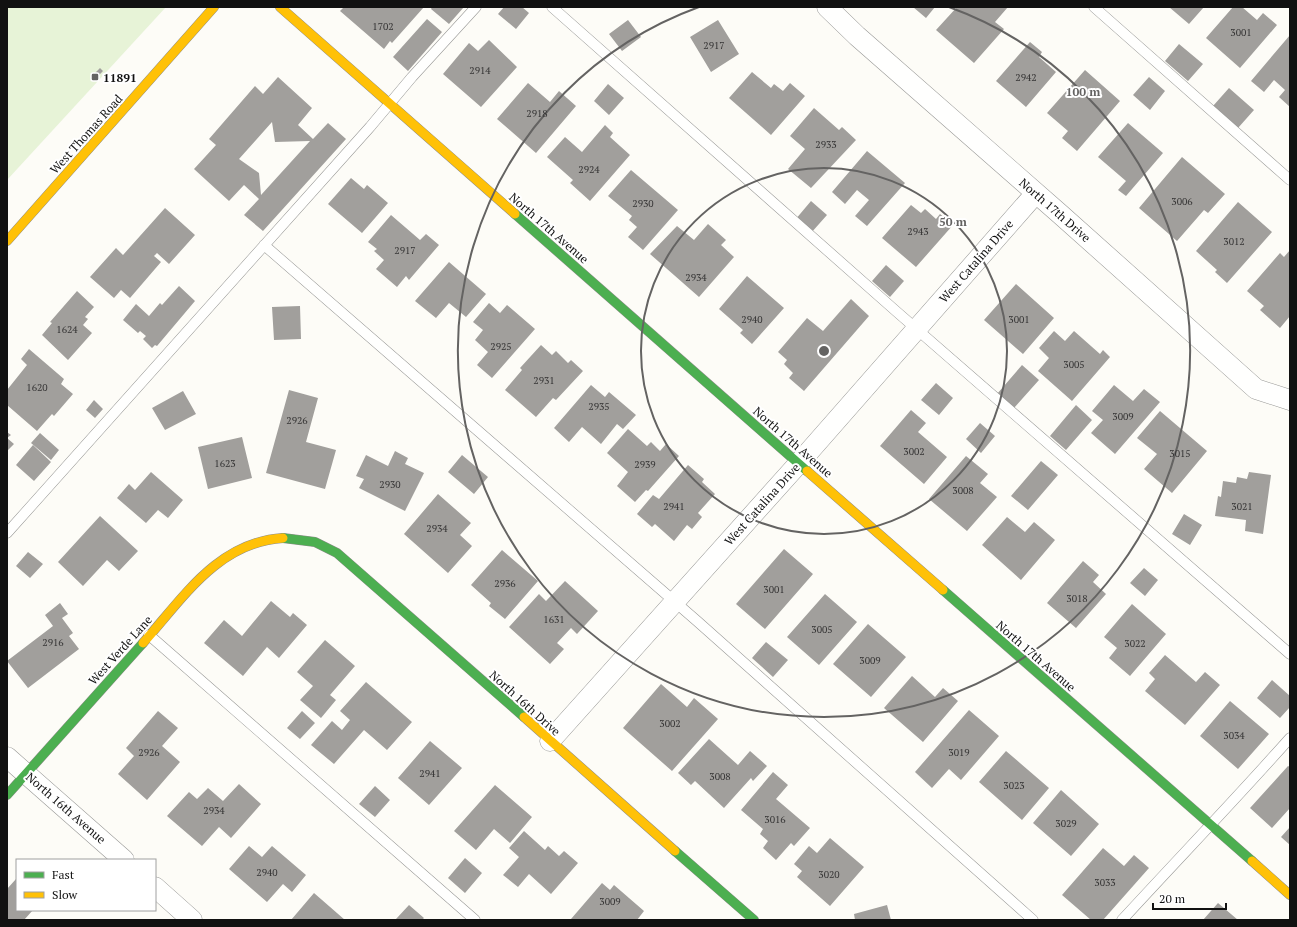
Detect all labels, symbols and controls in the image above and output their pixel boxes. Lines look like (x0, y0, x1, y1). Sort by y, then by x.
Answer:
house number: 1702 (372, 20, 394, 33)
house number: 3001 (1230, 26, 1252, 39)
house number: 2917 (703, 39, 725, 52)
house number: 2914 (469, 64, 491, 77)
place label: 11891 (103, 70, 137, 85)
house number: 2942 (1015, 71, 1037, 84)
marker: 11891 (90, 72, 100, 82)
text: 100 m (1066, 84, 1100, 99)
street label: West Thomas Road (46, 91, 126, 177)
house number: 2918 (526, 107, 548, 120)
house number: 2933 (815, 138, 837, 151)
house number: 2924 (578, 163, 600, 176)
street label: North 17th Drive (1016, 175, 1094, 245)
street label: North 17th Avenue (506, 189, 592, 267)
house number: 3006 (1171, 195, 1193, 208)
house number: 2930 (632, 197, 654, 210)
text: 50 m (939, 214, 967, 229)
street label: West Catalina Drive (936, 216, 1016, 306)
house number: 2943 (907, 225, 929, 238)
house number: 3012 (1223, 235, 1245, 248)
house number: 2917 (394, 244, 416, 257)
house number: 2934 (685, 271, 707, 284)
house number: 2940 (741, 313, 763, 326)
house number: 3001 (1008, 313, 1030, 326)
house number: 1624 (56, 323, 78, 336)
house number: 2925 (490, 340, 512, 353)
centre of rings (817, 344, 831, 358)
house number: 3005 (1063, 358, 1085, 371)
house number: 2931 (533, 374, 555, 387)
house number: 1620 (26, 381, 48, 394)
house number: 2935 (588, 400, 610, 413)
street label: North 17th Avenue (750, 403, 836, 481)
house number: 3009 (1112, 410, 1134, 423)
house number: 2926 (286, 414, 308, 427)
house number: 3002 (903, 445, 925, 458)
house number: 3015 (1169, 447, 1191, 460)
house number: 1623 (214, 457, 236, 470)
house number: 2939 (634, 458, 656, 471)
street label: West Catalina Drive (721, 460, 803, 548)
house number: 2930 (379, 478, 401, 491)
house number: 3008 (952, 484, 974, 497)
house number: 2941 (663, 500, 685, 513)
house number: 3021 (1231, 500, 1253, 513)
house number: 2934 (426, 522, 448, 535)
house number: 2936 (494, 577, 516, 590)
house number: 3001 (763, 583, 785, 596)
house number: 3018 (1066, 592, 1088, 605)
street label: West Verde Lane (85, 612, 155, 688)
house number: 1631 (543, 613, 565, 626)
street label: North 17th Avenue (993, 617, 1079, 695)
house number: 3005 (811, 623, 833, 636)
house number: 2916 (42, 636, 64, 649)
house number: 3022 (1124, 637, 1146, 650)
house number: 3009 (859, 654, 881, 667)
street label: North 16th Drive (486, 667, 564, 739)
house number: 3002 (659, 717, 681, 730)
house number: 3034 (1223, 729, 1245, 742)
house number: 2926 (138, 746, 160, 759)
house number: 3019 (948, 746, 970, 759)
house number: 2941 (419, 767, 441, 780)
street label: North 16th Avenue (23, 769, 109, 847)
house number: 3008 (709, 770, 731, 783)
house number: 3023 (1003, 779, 1025, 792)
house number: 2934 (203, 804, 225, 817)
house number: 3016 (764, 813, 786, 826)
house number: 3029 (1055, 817, 1077, 830)
legend (16, 859, 156, 911)
house number: 2940 (256, 866, 278, 879)
text: Fast (52, 867, 75, 882)
house number: 3020 (818, 868, 840, 881)
house number: 3033 (1094, 876, 1116, 889)
scale bar (1153, 885, 1226, 911)
text: Slow (52, 887, 78, 902)
text: 20 m (1159, 891, 1186, 906)
house number: 3009 (599, 895, 621, 908)

